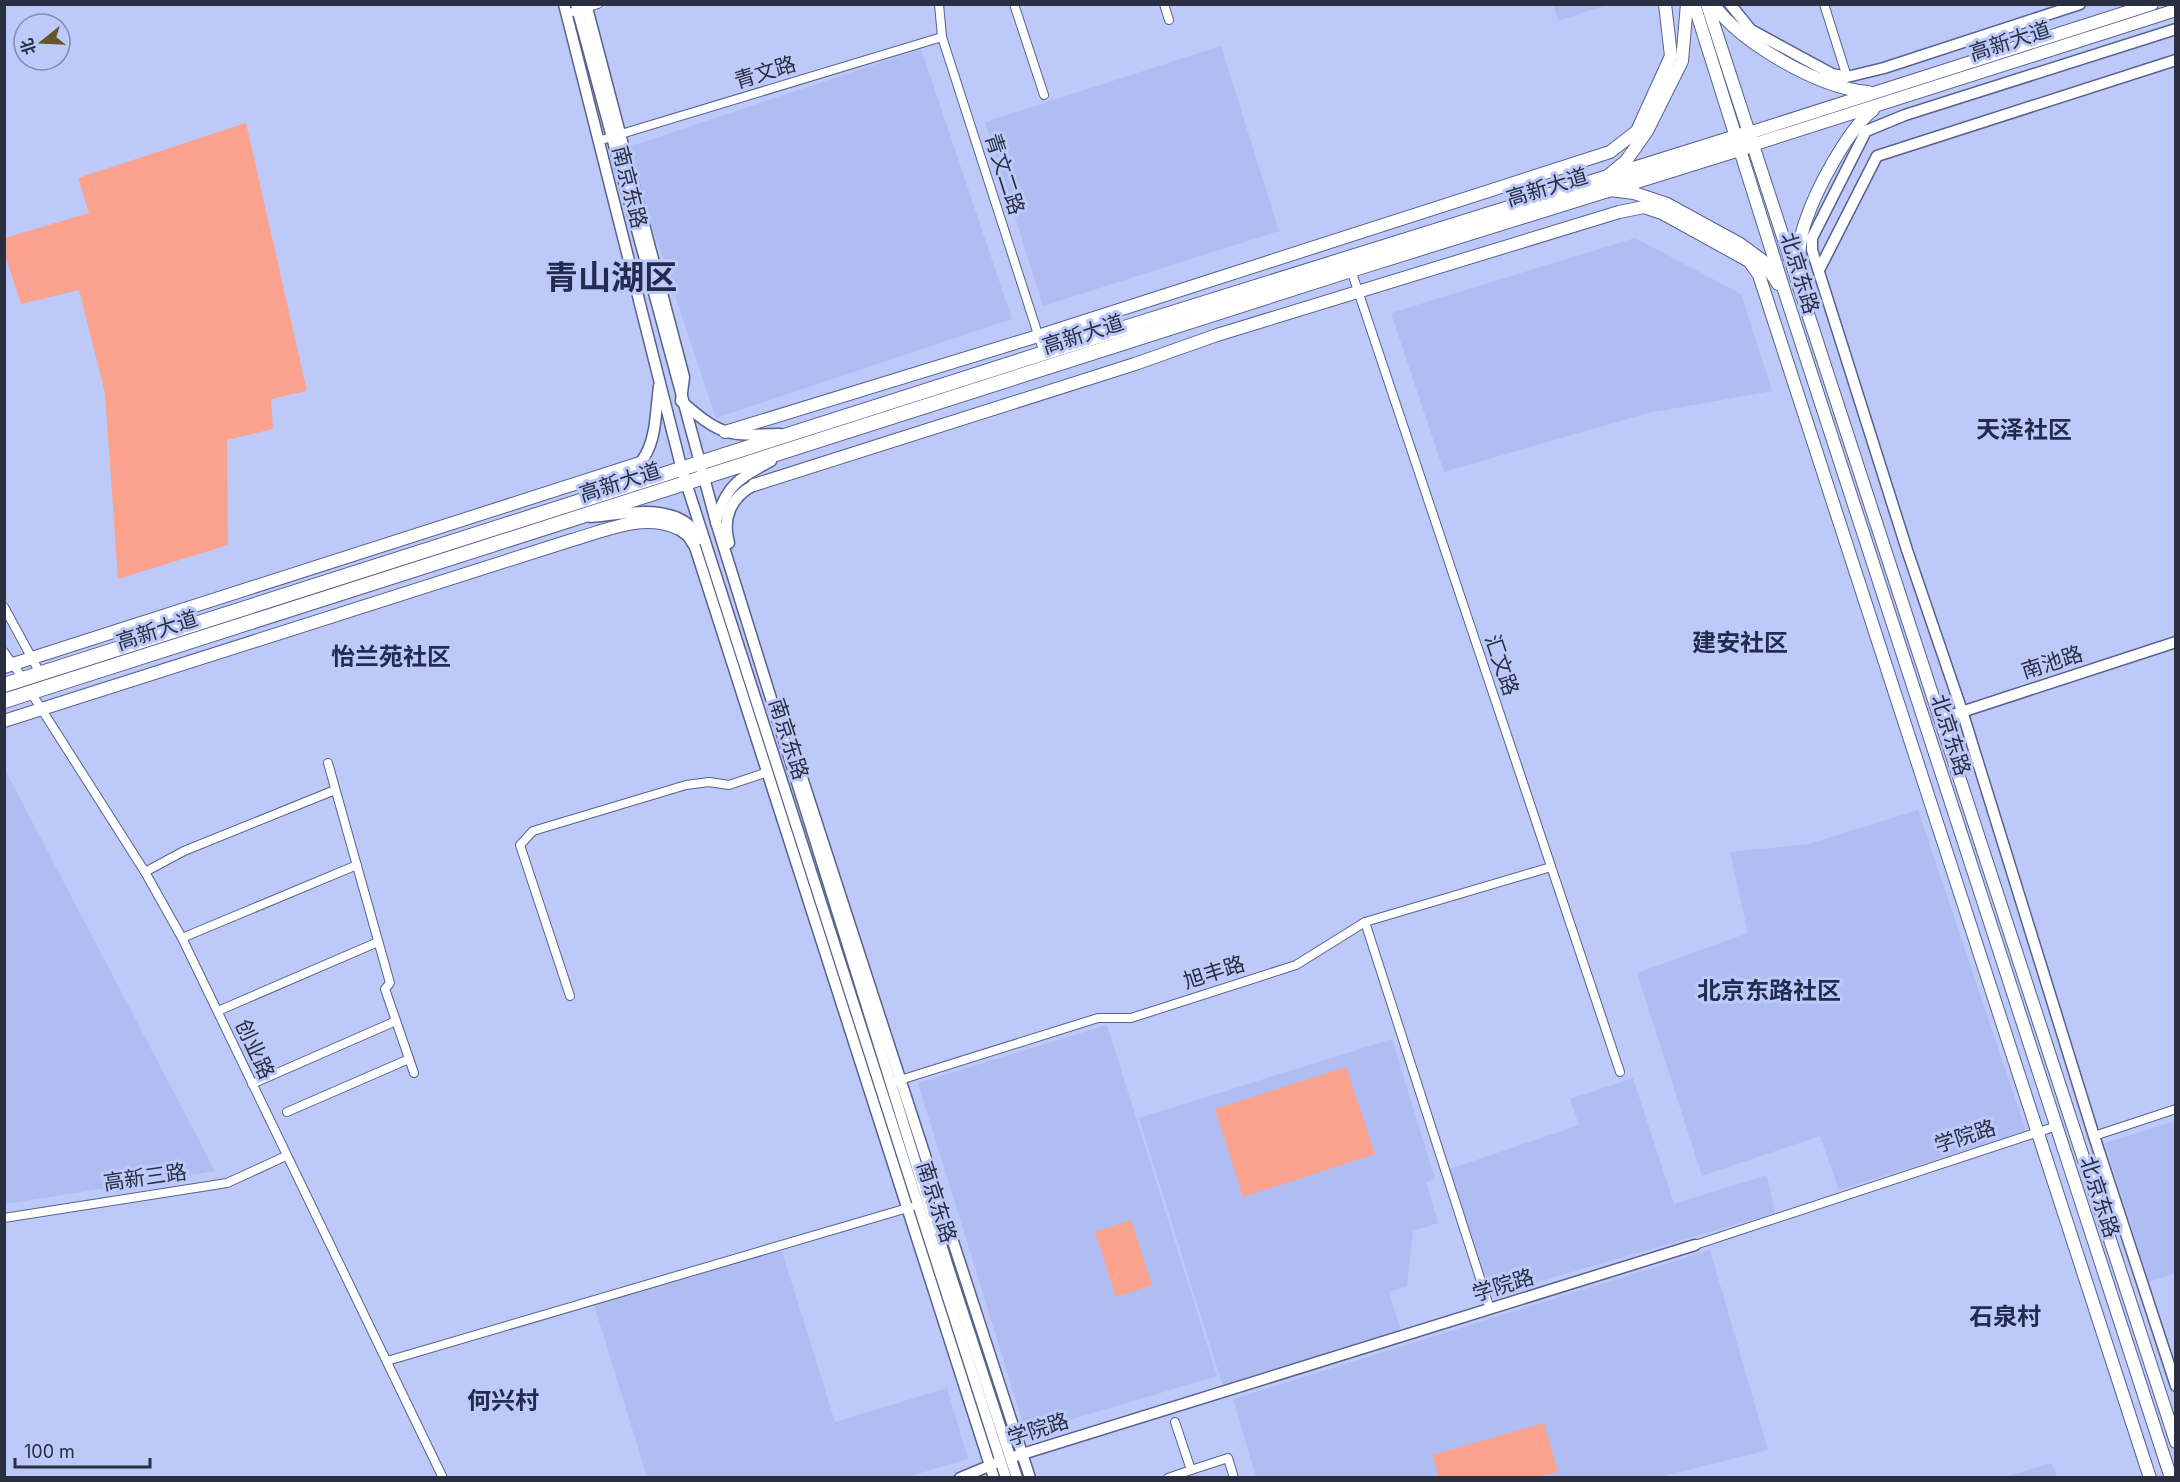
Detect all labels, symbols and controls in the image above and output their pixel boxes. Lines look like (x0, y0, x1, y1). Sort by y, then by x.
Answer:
north arrow (12, 12, 72, 72)
street label: 高新大道 (1966, 16, 2054, 66)
text: 北 (16, 36, 40, 57)
street label: 青文路 (731, 51, 799, 93)
street label: 青文二路 (980, 130, 1030, 218)
street label: 南京东路 (608, 143, 652, 231)
street label: 高新大道 (1503, 163, 1591, 211)
street label: 北京东路 (1776, 229, 1824, 317)
district label: 青山湖区 (545, 257, 677, 297)
street label: 高新大道 (1039, 309, 1127, 359)
district label: 天泽社区 (1976, 415, 2072, 444)
street label: 高新大道 (576, 457, 664, 507)
street label: 高新大道 (113, 605, 201, 655)
district label: 建安社区 (1692, 628, 1788, 657)
street label: 汇文路 (1480, 631, 1524, 699)
street label: 南池路 (2018, 640, 2086, 684)
district label: 怡兰苑社区 (331, 642, 451, 671)
street label: 北京东路 (1926, 691, 1976, 779)
street label: 南京东路 (764, 695, 814, 783)
street label: 旭丰路 (1180, 950, 1248, 994)
district label: 北京东路社区 (1697, 976, 1841, 1005)
street label: 创业路 (230, 1015, 280, 1083)
street label: 学院路 (1931, 1114, 1999, 1158)
street label: 北京东路 (2075, 1153, 2125, 1241)
street label: 南京东路 (912, 1158, 962, 1246)
street label: 高新三路 (102, 1159, 188, 1195)
street label: 学院路 (1469, 1264, 1537, 1306)
district label: 石泉村 (1969, 1302, 2041, 1331)
district label: 何兴村 (467, 1386, 539, 1415)
street label: 学院路 (1004, 1407, 1072, 1451)
scale bar (15, 1431, 150, 1469)
text: 100 m (24, 1441, 75, 1462)

